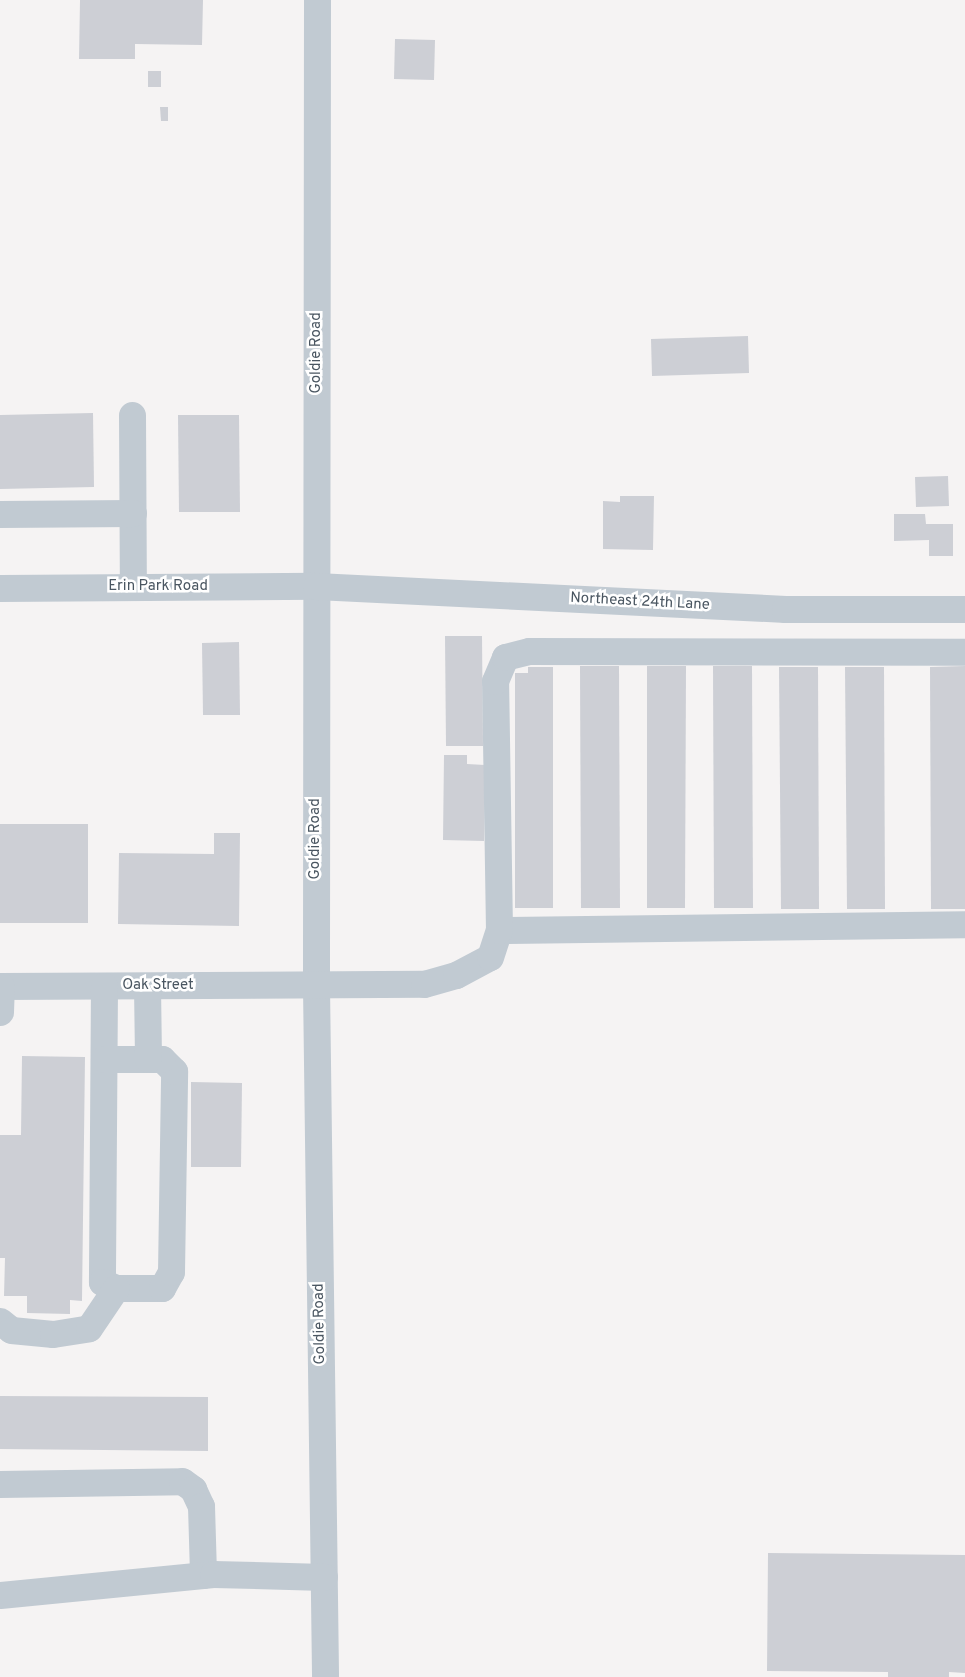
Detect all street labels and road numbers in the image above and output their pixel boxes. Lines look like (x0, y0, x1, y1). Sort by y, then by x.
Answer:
street label: Goldie Road (308, 312, 326, 394)
street label: Erin Park Road (108, 578, 208, 596)
street label: Northeast 24th Lane (570, 589, 710, 615)
street label: Goldie Road (307, 798, 325, 880)
street label: Oak Street (122, 977, 194, 995)
street label: Goldie Road (310, 1283, 330, 1365)

